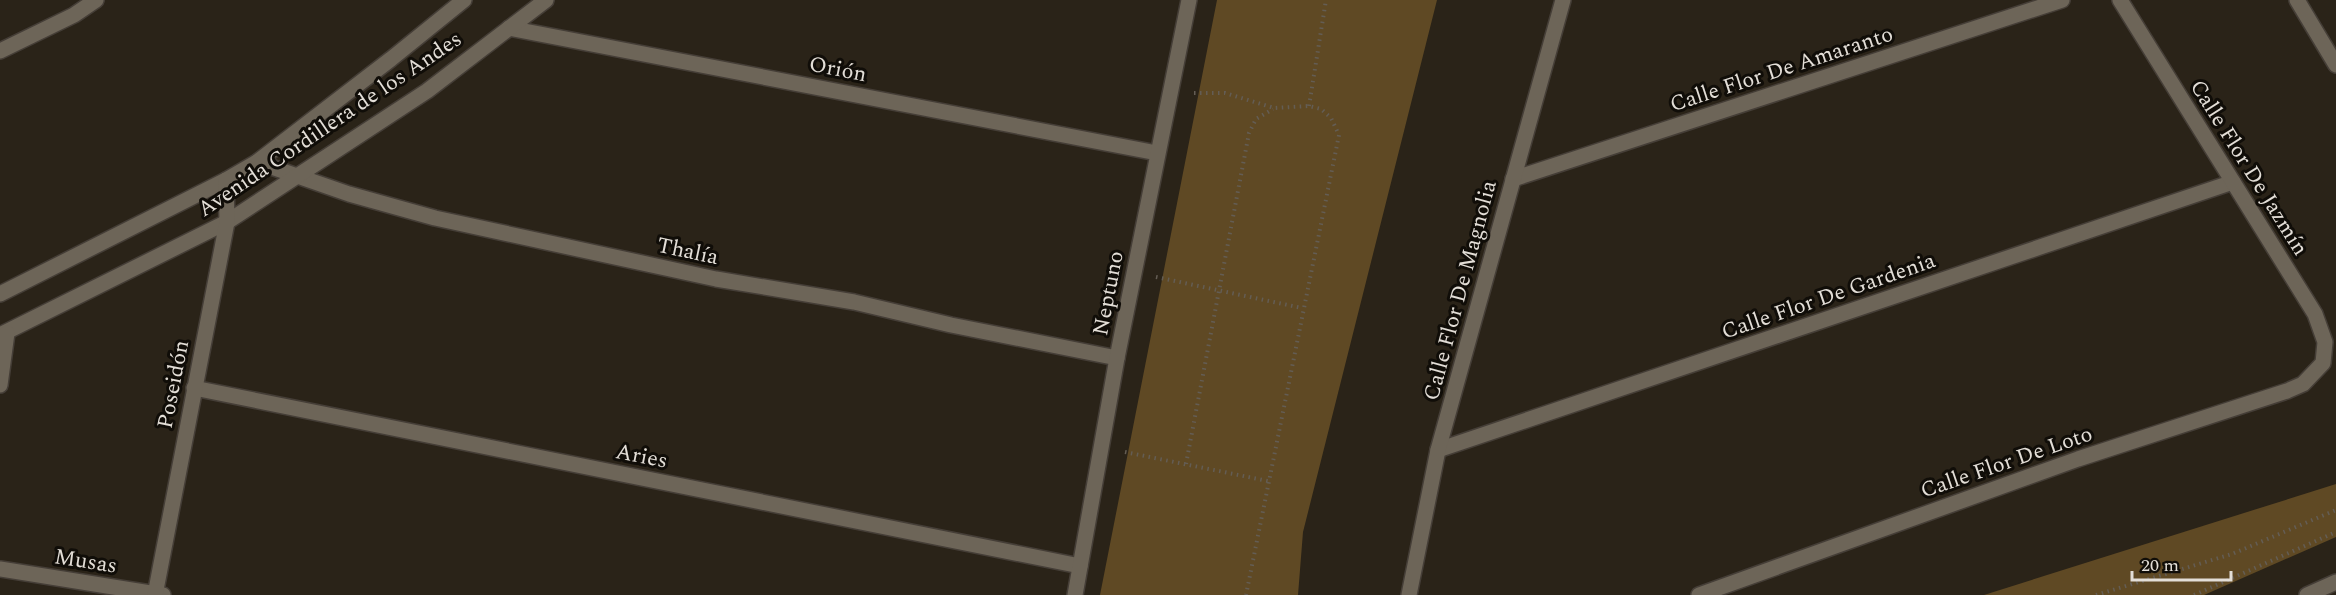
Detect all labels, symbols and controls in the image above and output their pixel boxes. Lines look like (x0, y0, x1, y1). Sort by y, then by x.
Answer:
street label: Calle Flor De Amaranto (1666, 18, 1897, 121)
street label: Avenida Cordillera de los Andes (191, 23, 469, 225)
street label: Orión (806, 48, 869, 91)
street label: Calle Flor De Jazmín (2181, 73, 2316, 262)
street label: Calle Flor De Magnolia (1415, 176, 1506, 404)
street label: Thalía (654, 229, 722, 274)
street label: Calle Flor De Gardenia (1717, 244, 1940, 349)
street label: Neptuno (1084, 248, 1133, 338)
street label: Poseidón (149, 337, 198, 431)
street label: Calle Flor De Loto (1916, 418, 2097, 507)
street label: Aries (613, 435, 671, 478)
street label: Musas (52, 540, 120, 583)
scale bar (2132, 544, 2231, 582)
text: 20 m (2141, 552, 2179, 579)

